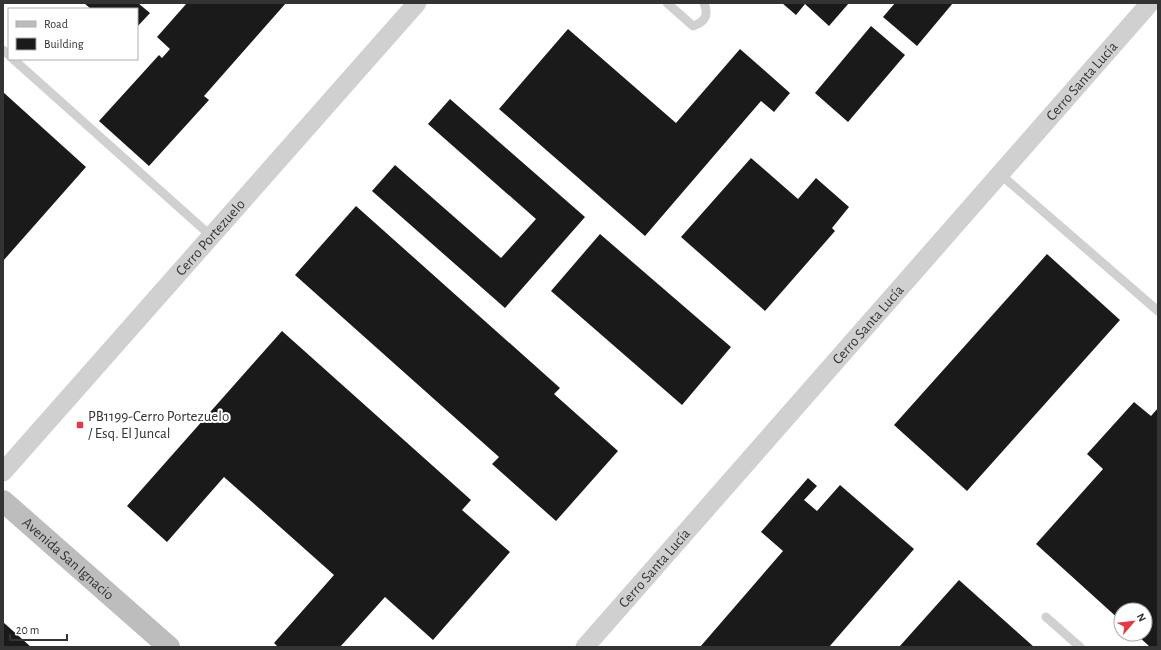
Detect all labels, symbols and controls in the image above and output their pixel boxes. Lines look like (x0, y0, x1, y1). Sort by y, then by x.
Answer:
legend (8, 8, 138, 60)
text: Road (44, 18, 68, 30)
text: Building (44, 38, 84, 50)
street label: Cerro Santa Lucía (1043, 38, 1120, 123)
street label: Cerro Portezuelo (173, 196, 248, 279)
street label: Cerro Santa Lucía (829, 282, 907, 367)
place label: PB1199-Cerro Portezuelo / Esq. El Juncal (88, 409, 229, 441)
marker: PB1199-Cerro Portezuelo / Esq. El Juncal (75, 420, 85, 430)
street label: Avenida San Ignacio (20, 514, 117, 602)
street label: Cerro Santa Lucía (616, 526, 693, 611)
north arrow (1113, 602, 1153, 642)
text: N (1135, 612, 1148, 624)
scale bar (10, 616, 67, 642)
text: 20 m (16, 624, 39, 636)

